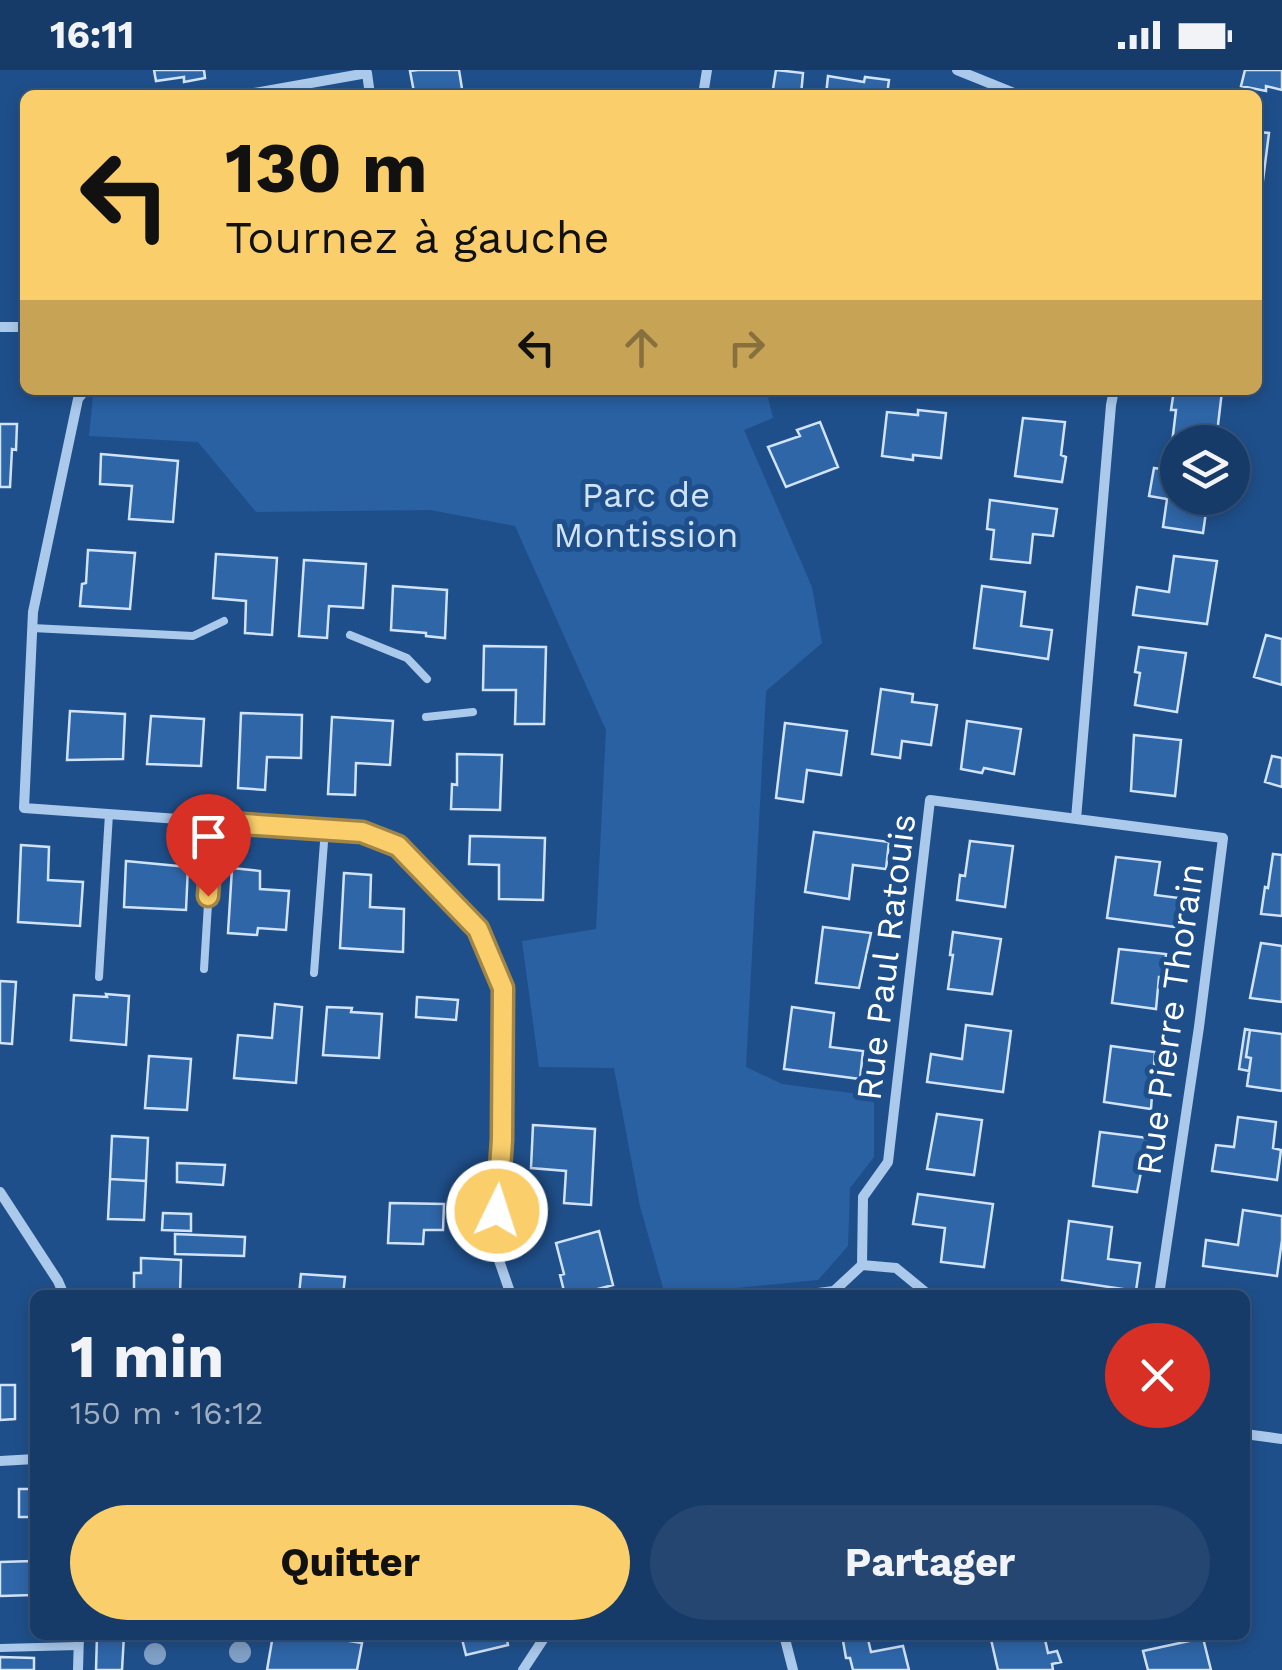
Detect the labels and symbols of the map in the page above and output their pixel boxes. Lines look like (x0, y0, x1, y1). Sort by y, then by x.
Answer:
park label: Parc de Montission (554, 474, 738, 556)
pin (166, 794, 251, 897)
street label: Rue Paul Ratouis (848, 811, 924, 1103)
street label: Rue Pierre Thorain (1127, 860, 1213, 1178)
position arrow (445, 1159, 549, 1263)

